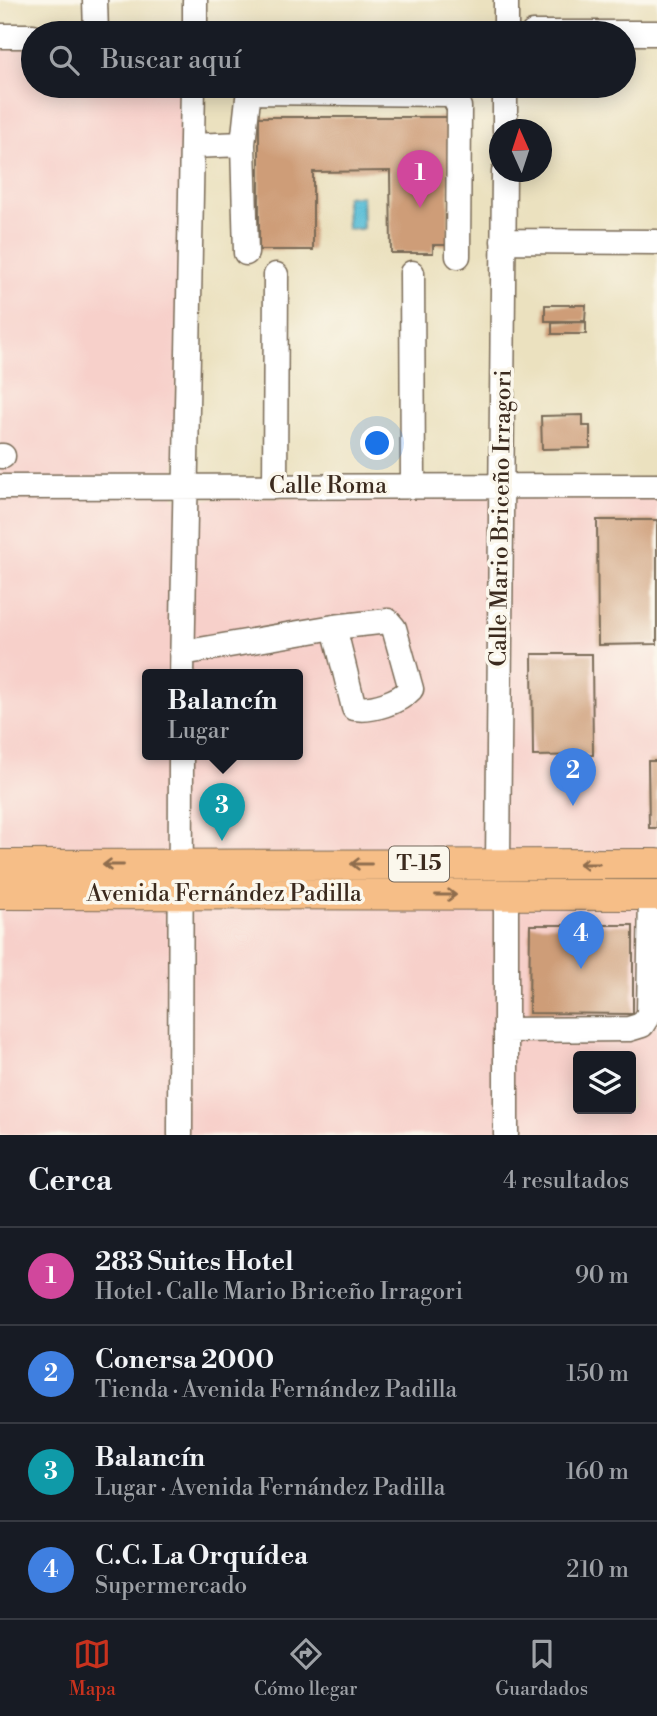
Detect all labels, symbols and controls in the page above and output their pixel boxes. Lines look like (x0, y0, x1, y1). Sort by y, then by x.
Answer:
search box (21, 21, 636, 98)
icon: search (45, 41, 83, 79)
text: Buscar aquí (101, 44, 241, 76)
north arrow (489, 119, 552, 182)
pin: 1 (397, 150, 443, 208)
street label: Calle Mario Briceño Irragori (484, 369, 518, 667)
your location (360, 426, 394, 460)
street label: Calle Roma (269, 472, 387, 500)
popup (142, 669, 303, 760)
text: Balancín (168, 685, 277, 717)
text: Lugar (168, 717, 229, 745)
pin: 2 (550, 748, 596, 806)
pin: 3 (199, 783, 245, 841)
road number: T-15 (389, 846, 449, 882)
one-way arrow (350, 857, 373, 871)
one-way arrow (578, 857, 601, 871)
one-way arrow (101, 858, 124, 872)
street label: Avenida Fernández Padilla (85, 880, 362, 908)
one-way arrow (434, 888, 457, 902)
pin: 4 (558, 911, 604, 969)
map controls (573, 1051, 636, 1114)
button: layers (573, 1051, 636, 1114)
text: Cerca (28, 1162, 112, 1200)
text: 4 resultados (503, 1167, 629, 1195)
text: 283 Suites Hotel (95, 1246, 293, 1278)
text: 1 (45, 1262, 57, 1290)
text: 90 m (575, 1262, 629, 1290)
text: Hotel · Calle Mario Briceño Irragori (95, 1278, 463, 1306)
text: Conersa 2000 (95, 1344, 274, 1376)
text: 2 (44, 1360, 58, 1388)
text: 150 m (566, 1360, 629, 1388)
text: Tienda · Avenida Fernández Padilla (95, 1376, 457, 1404)
text: Balancín (95, 1442, 205, 1474)
text: 3 (44, 1458, 58, 1486)
text: 160 m (566, 1458, 629, 1486)
text: Lugar · Avenida Fernández Padilla (95, 1474, 445, 1502)
text: C.C. La Orquídea (95, 1540, 308, 1572)
text: 4 (43, 1556, 59, 1584)
text: 210 m (566, 1556, 629, 1584)
text: Supermercado (95, 1572, 247, 1600)
tab: Mapa (69, 1635, 116, 1701)
tab: Cómo llegar (254, 1635, 357, 1701)
tab: Guardados (495, 1635, 588, 1701)

